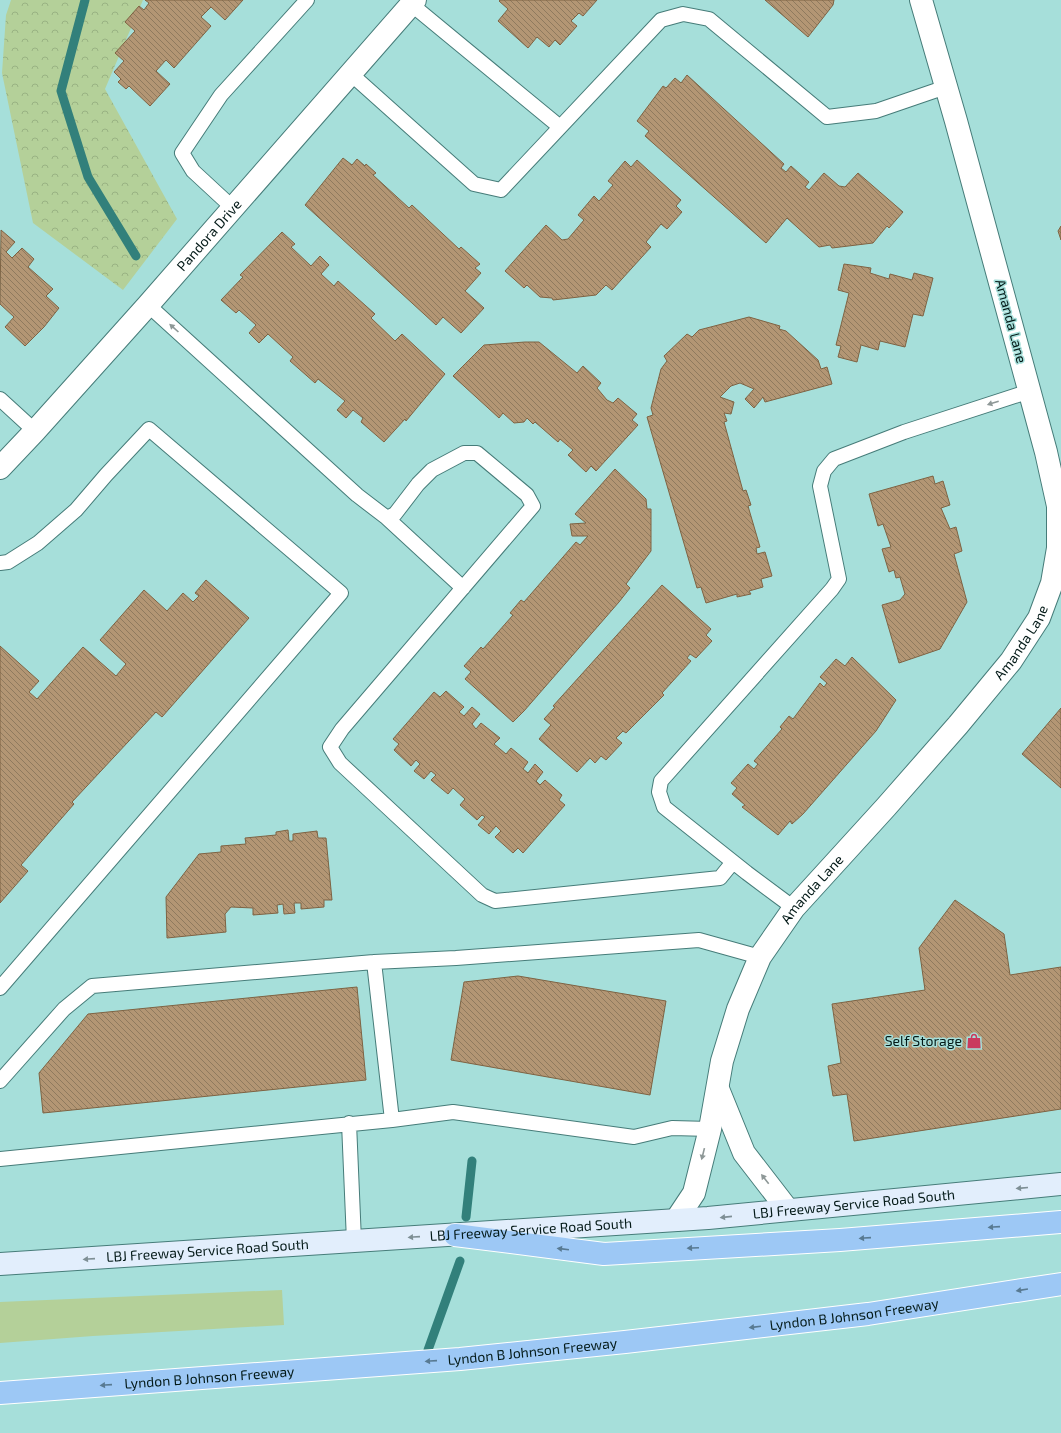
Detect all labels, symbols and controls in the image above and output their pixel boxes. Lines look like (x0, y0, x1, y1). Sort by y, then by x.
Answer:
street label: Pandora Drive (173, 195, 245, 274)
street label: Amanda Lane (992, 277, 1031, 365)
one-way arrow (169, 324, 179, 333)
one-way arrow (987, 400, 999, 406)
street label: Amanda Lane (990, 603, 1051, 683)
street label: Amanda Lane (777, 851, 846, 927)
place label: Self Storage (885, 1032, 962, 1049)
shop icon: Self Storage (965, 1032, 983, 1050)
one-way arrow (700, 1148, 706, 1161)
one-way arrow (760, 1173, 769, 1184)
one-way arrow (1016, 1184, 1028, 1191)
street label: LBJ Freeway Service Road South (752, 1185, 956, 1222)
one-way arrow (720, 1213, 732, 1220)
street label: LBJ Freeway Service Road South (429, 1214, 633, 1244)
one-way arrow (988, 1224, 1000, 1231)
one-way arrow (408, 1234, 420, 1241)
one-way arrow (859, 1234, 871, 1241)
street label: LBJ Freeway Service Road South (106, 1235, 309, 1265)
one-way arrow (557, 1245, 570, 1252)
one-way arrow (687, 1245, 699, 1252)
one-way arrow (83, 1255, 95, 1262)
one-way arrow (1016, 1287, 1029, 1293)
street label: Lyndon B Johnson Freeway (769, 1294, 940, 1333)
one-way arrow (749, 1324, 761, 1330)
street label: Lyndon B Johnson Freeway (447, 1334, 618, 1368)
one-way arrow (425, 1357, 437, 1364)
street label: Lyndon B Johnson Freeway (124, 1362, 296, 1392)
one-way arrow (100, 1381, 112, 1388)

